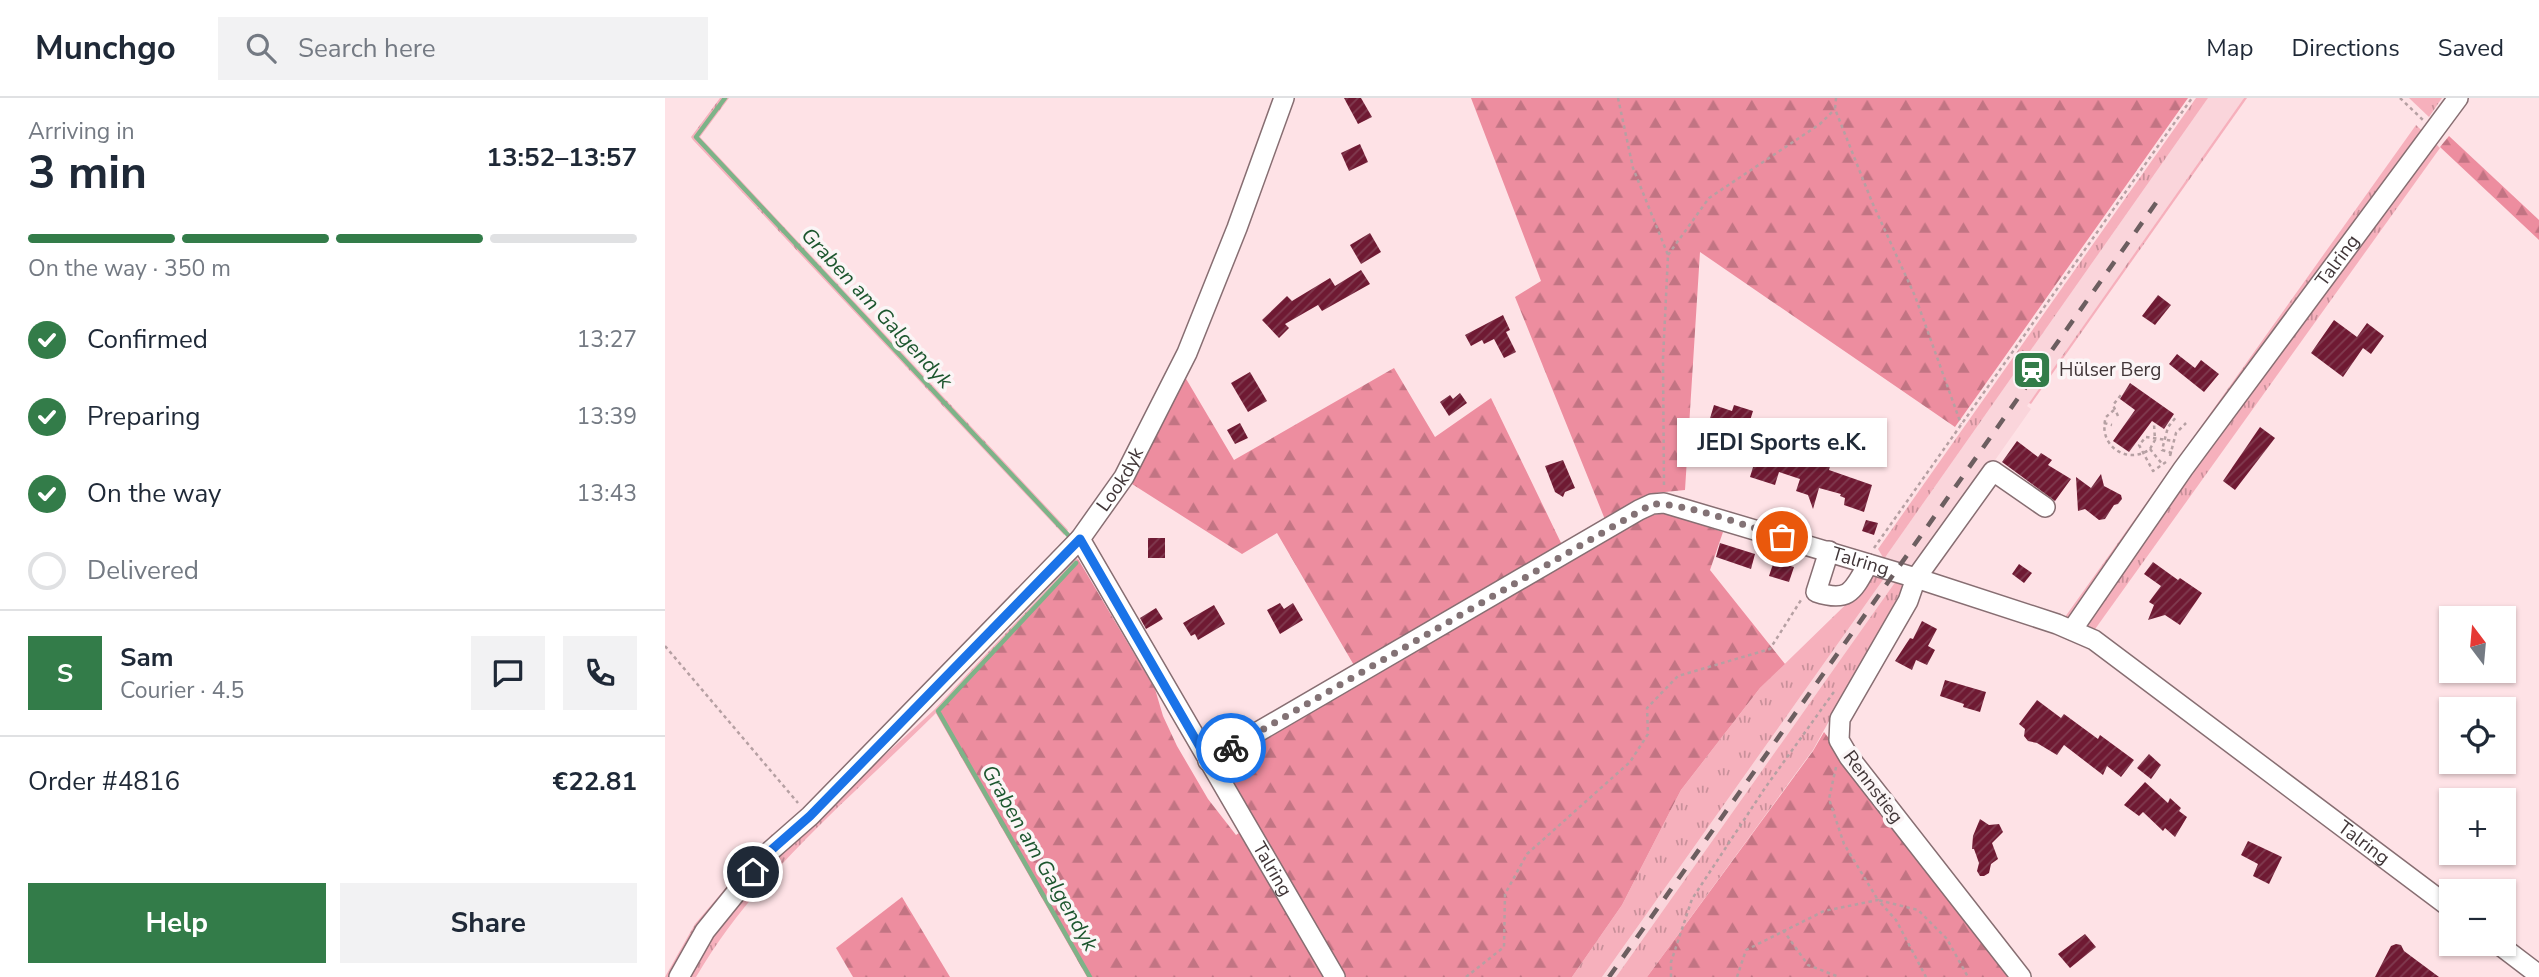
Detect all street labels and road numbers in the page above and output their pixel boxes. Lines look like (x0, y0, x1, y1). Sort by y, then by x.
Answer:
street label: Talring (2310, 229, 2365, 292)
street label: Lookdyk (1091, 443, 1150, 517)
street label: Talring (1828, 541, 1892, 582)
street label: Rennstieg (1837, 745, 1909, 829)
street label: Talring (2332, 815, 2395, 871)
street label: Talring (1246, 837, 1298, 901)

